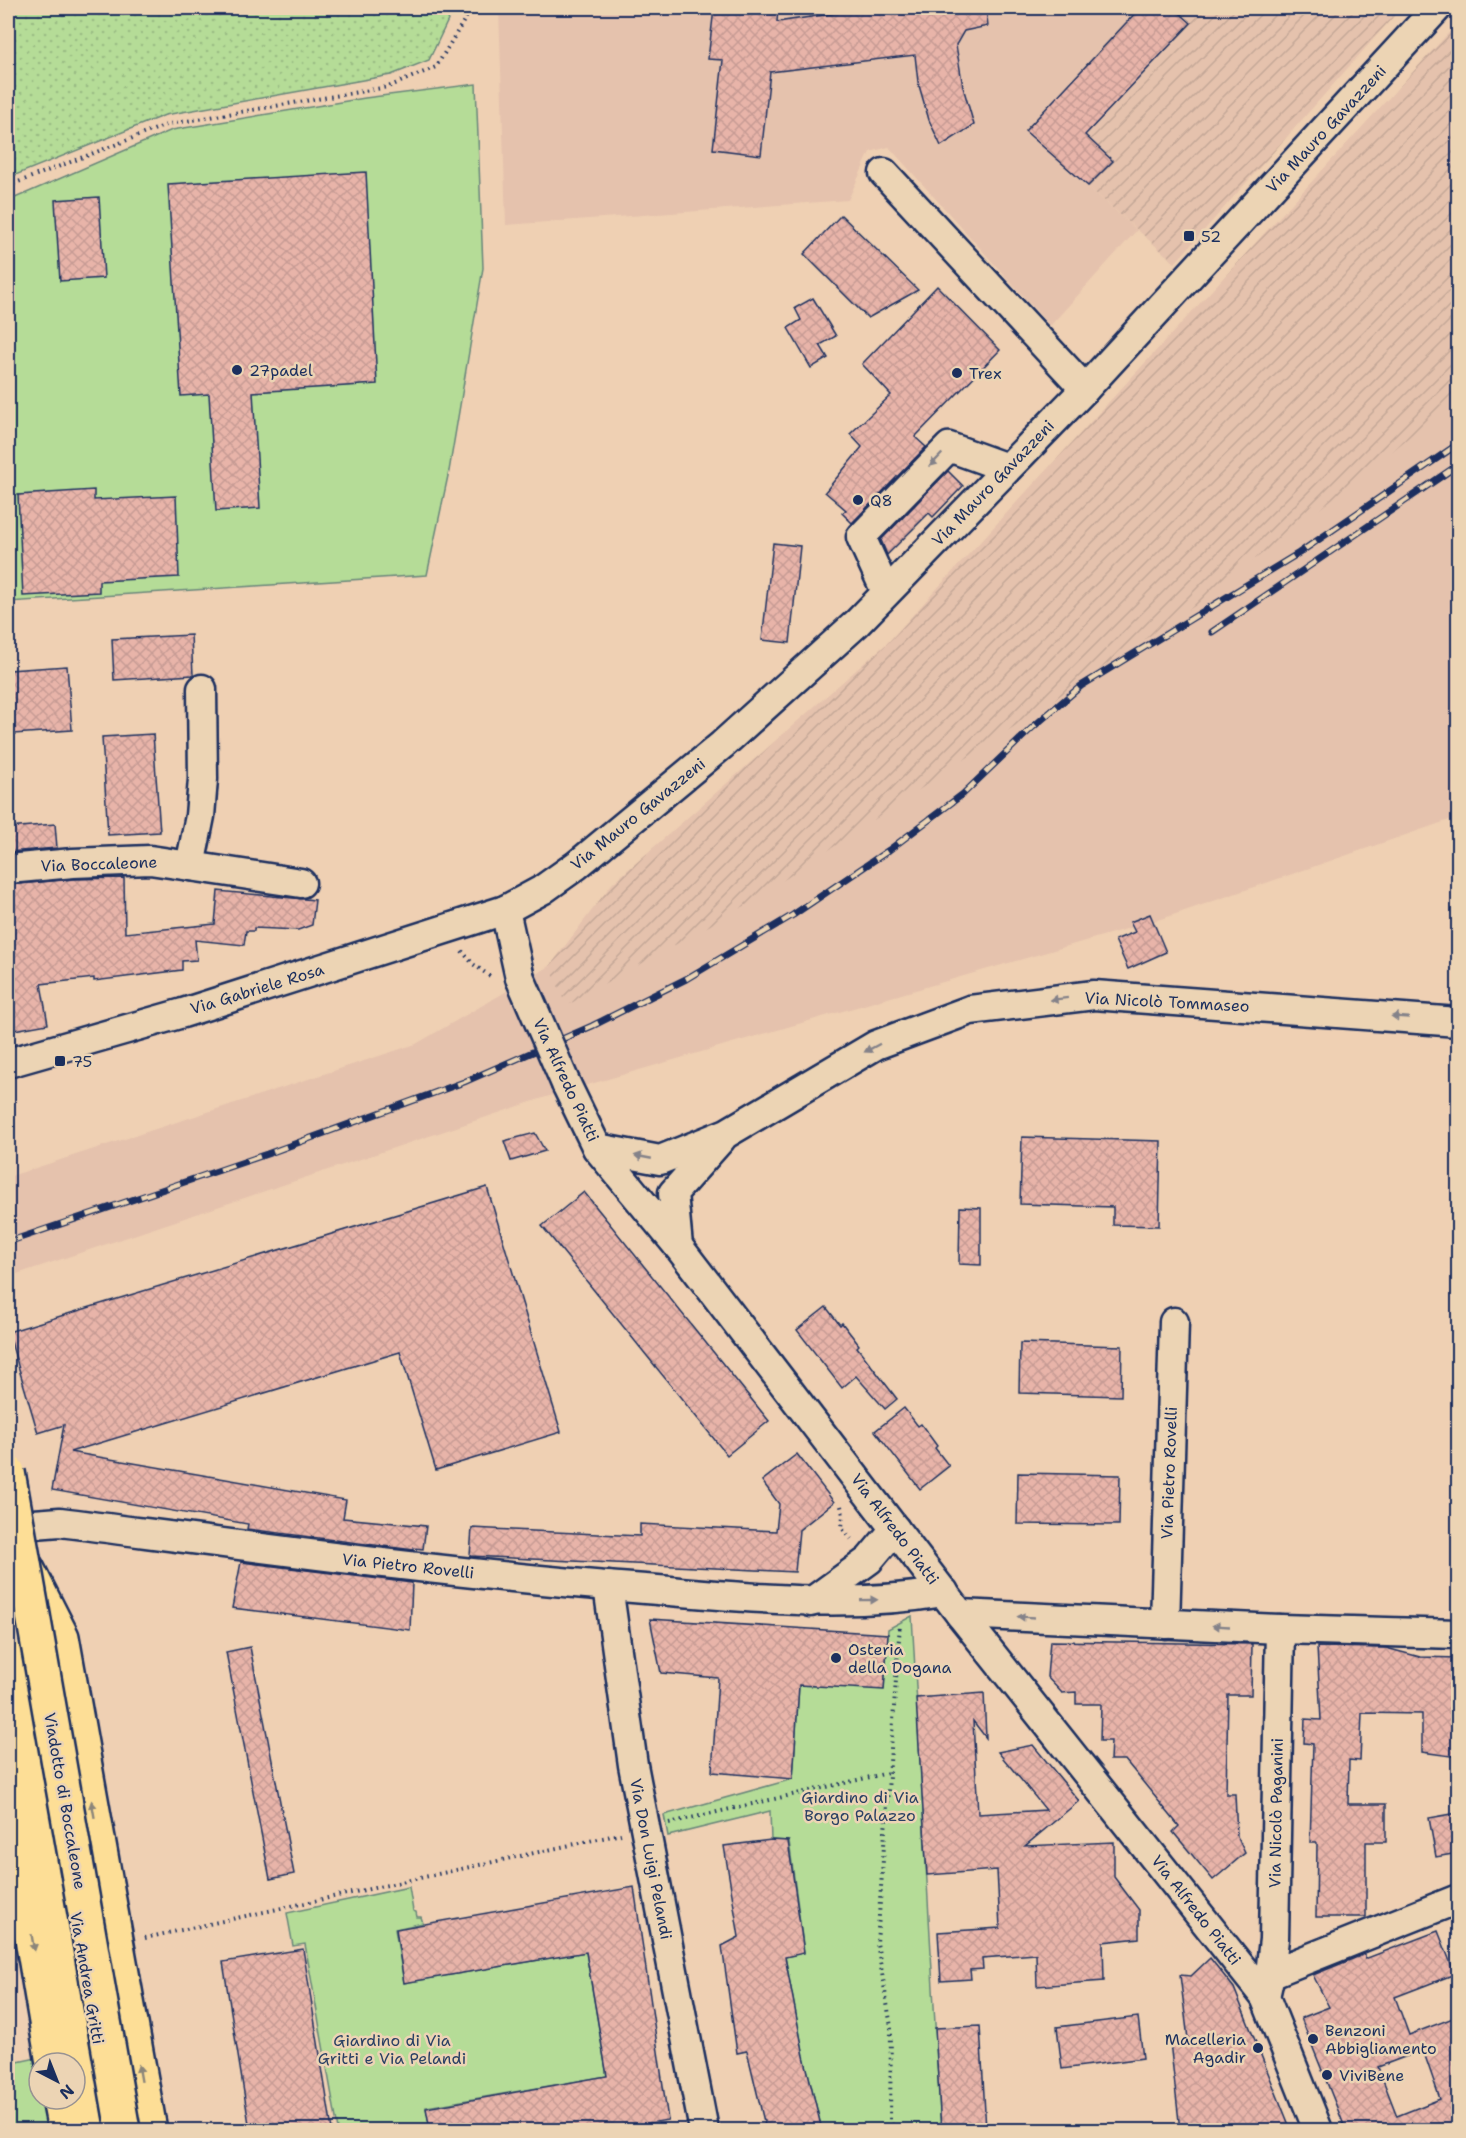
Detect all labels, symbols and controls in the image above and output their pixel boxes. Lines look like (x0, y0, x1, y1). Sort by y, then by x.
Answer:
street label: Via Mauro Gavazzeni (1261, 61, 1391, 197)
place label: 52 (1201, 226, 1221, 247)
marker: 52 (1182, 229, 1196, 243)
place label: 27padel (249, 360, 313, 381)
marker: 27padel (230, 363, 244, 377)
place label: Trex (969, 363, 1002, 384)
marker: Trex (950, 366, 964, 380)
street label: Via Mauro Gavazzeni (927, 415, 1059, 551)
one-way arrow (930, 452, 944, 466)
place label: Q8 (870, 490, 893, 511)
marker: Q8 (851, 493, 865, 507)
street label: Via Mauro Gavazzeni (566, 753, 710, 875)
street label: Via Boccaleone (40, 851, 158, 877)
street label: Via Gabriele Rosa (188, 959, 327, 1019)
street label: Via Nicolò Tommaseo (1084, 987, 1250, 1017)
one-way arrow (1050, 994, 1069, 1004)
one-way arrow (1391, 1013, 1410, 1022)
street label: Via Alfredo Piatti (528, 1015, 604, 1145)
one-way arrow (863, 1042, 881, 1052)
place label: 75 (72, 1051, 92, 1072)
marker: 75 (53, 1054, 67, 1068)
one-way arrow (633, 1152, 652, 1161)
street label: Via Pietro Rovelli (1156, 1406, 1182, 1540)
street label: Via Alfredo Piatti (846, 1469, 944, 1589)
street label: Via Pietro Rovelli (341, 1549, 475, 1583)
one-way arrow (860, 1595, 879, 1605)
one-way arrow (1017, 1613, 1036, 1622)
one-way arrow (1212, 1622, 1231, 1631)
place label: Osteria della Dogana (848, 1639, 951, 1678)
marker: Osteria della Dogana (829, 1651, 843, 1665)
street label: Viadotto di Boccaleone (39, 1711, 91, 1891)
street label: Via Nicolò Paganini (1264, 1738, 1288, 1888)
street label: Via Don Luigi Pelandi (625, 1777, 677, 1941)
park label: Giardino di Via Borgo Palazzo (801, 1787, 919, 1826)
one-way arrow (88, 1799, 97, 1818)
street label: Via Alfredo Piatti (1146, 1851, 1246, 1969)
street label: Via Andrea Gritti (65, 1910, 109, 2046)
one-way arrow (28, 1934, 37, 1953)
place label: Benzoni Abbigliamento (1325, 2020, 1437, 2059)
place label: Macelleria Agadir (1165, 2029, 1246, 2068)
park label: Giardino di Via Gritti e Via Pelandi (318, 2030, 466, 2069)
marker: Benzoni Abbigliamento (1306, 2032, 1320, 2046)
marker: Macelleria Agadir (1251, 2041, 1265, 2055)
north arrow (27, 2051, 87, 2111)
one-way arrow (135, 2063, 144, 2082)
place label: ViviBene (1339, 2065, 1404, 2086)
marker: ViviBene (1320, 2068, 1334, 2082)
text: N (55, 2080, 78, 2104)

